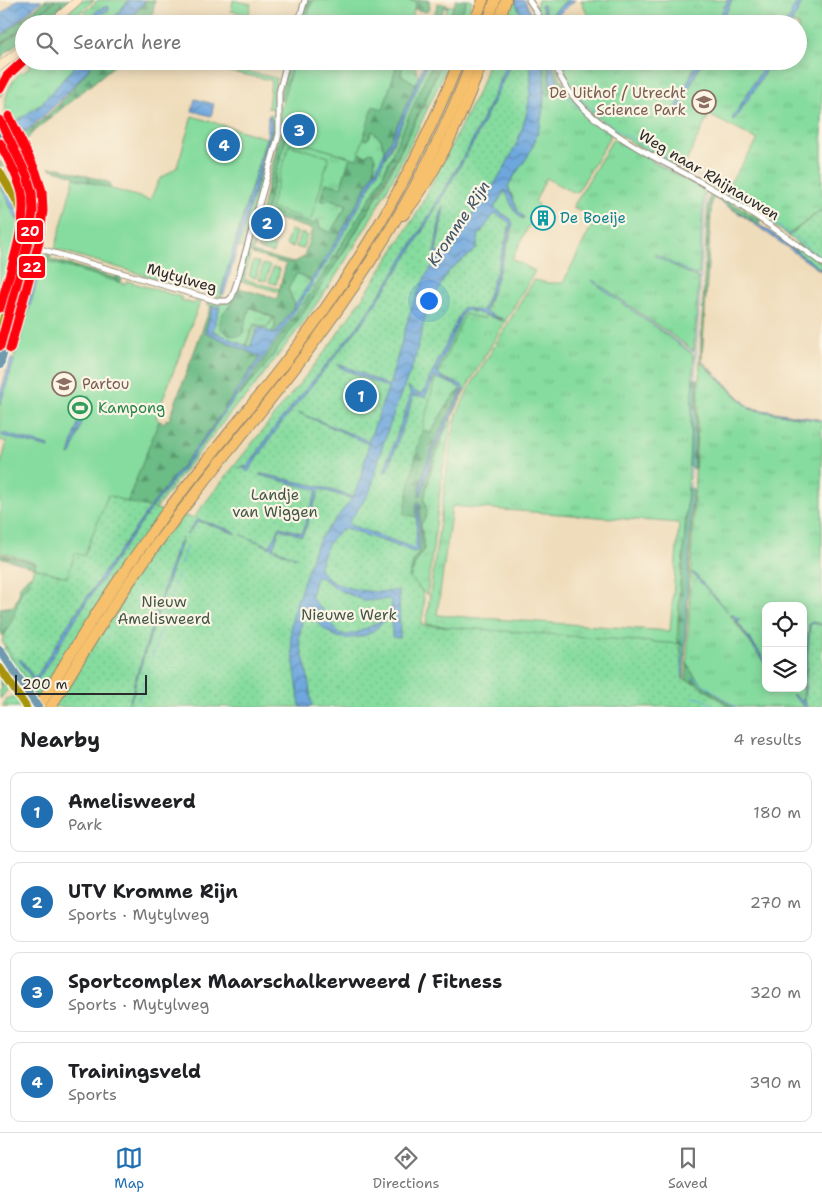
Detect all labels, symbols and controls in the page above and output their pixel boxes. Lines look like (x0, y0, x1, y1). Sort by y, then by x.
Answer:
search box (15, 15, 807, 70)
icon: search (33, 29, 61, 57)
text: Search here (73, 30, 182, 55)
place label: De Uithof / Utrecht Science Park (549, 83, 686, 120)
school or university icon: De Uithof / Utrecht Science Park (691, 89, 717, 115)
pin: 3 (283, 111, 315, 149)
street label: Weg naar Rhijnauwen (635, 125, 783, 225)
pin: 4 (208, 126, 240, 164)
water label: Kromme Rijn (422, 177, 495, 270)
pin: 2 (251, 204, 283, 242)
building icon: De Boeije (530, 205, 556, 231)
place label: De Boeije (560, 208, 626, 228)
line badge: 20 (16, 219, 44, 243)
text: 20 (20, 222, 40, 240)
line badge: 22 (18, 255, 46, 279)
text: 22 (22, 258, 42, 276)
street label: Mytylweg (145, 258, 219, 298)
your location (416, 288, 442, 314)
school or university icon: Partou (51, 371, 77, 397)
place label: Partou (82, 374, 129, 394)
pin: 1 (345, 377, 377, 415)
sports icon: Kampong (67, 395, 93, 421)
place label: Kampong (98, 398, 165, 418)
park label: Landje van Wiggen (232, 485, 318, 522)
park label: Nieuw Amelisweerd (118, 592, 211, 629)
map controls (762, 602, 807, 692)
button: locate (762, 602, 807, 647)
park label: Nieuwe Werk (301, 605, 397, 625)
button: layers (762, 647, 807, 692)
scale bar (15, 672, 148, 695)
text: 200 m (22, 675, 68, 693)
text: Nearby (20, 726, 100, 754)
text: 4 results (733, 729, 802, 750)
text: Amelisweerd (68, 789, 196, 814)
text: 1 (33, 802, 41, 823)
text: 180 m (753, 802, 801, 823)
text: Park (68, 814, 102, 835)
text: UTV Kromme Rijn (68, 879, 238, 904)
text: 2 (31, 892, 43, 913)
text: 270 m (750, 892, 801, 913)
text: Sports · Mytylweg (68, 904, 209, 925)
text: Sportcomplex Maarschalkerweerd / Fitness (68, 969, 502, 994)
text: 3 (31, 982, 43, 1003)
text: 320 m (750, 982, 801, 1003)
text: Sports · Mytylweg (68, 994, 209, 1015)
text: Trainingsveld (68, 1059, 201, 1084)
text: 4 (31, 1072, 43, 1093)
text: 390 m (749, 1072, 801, 1093)
text: Sports (68, 1084, 117, 1105)
tab: Map (114, 1144, 144, 1192)
tab: Directions (373, 1144, 440, 1192)
tab: Saved (668, 1144, 708, 1192)

